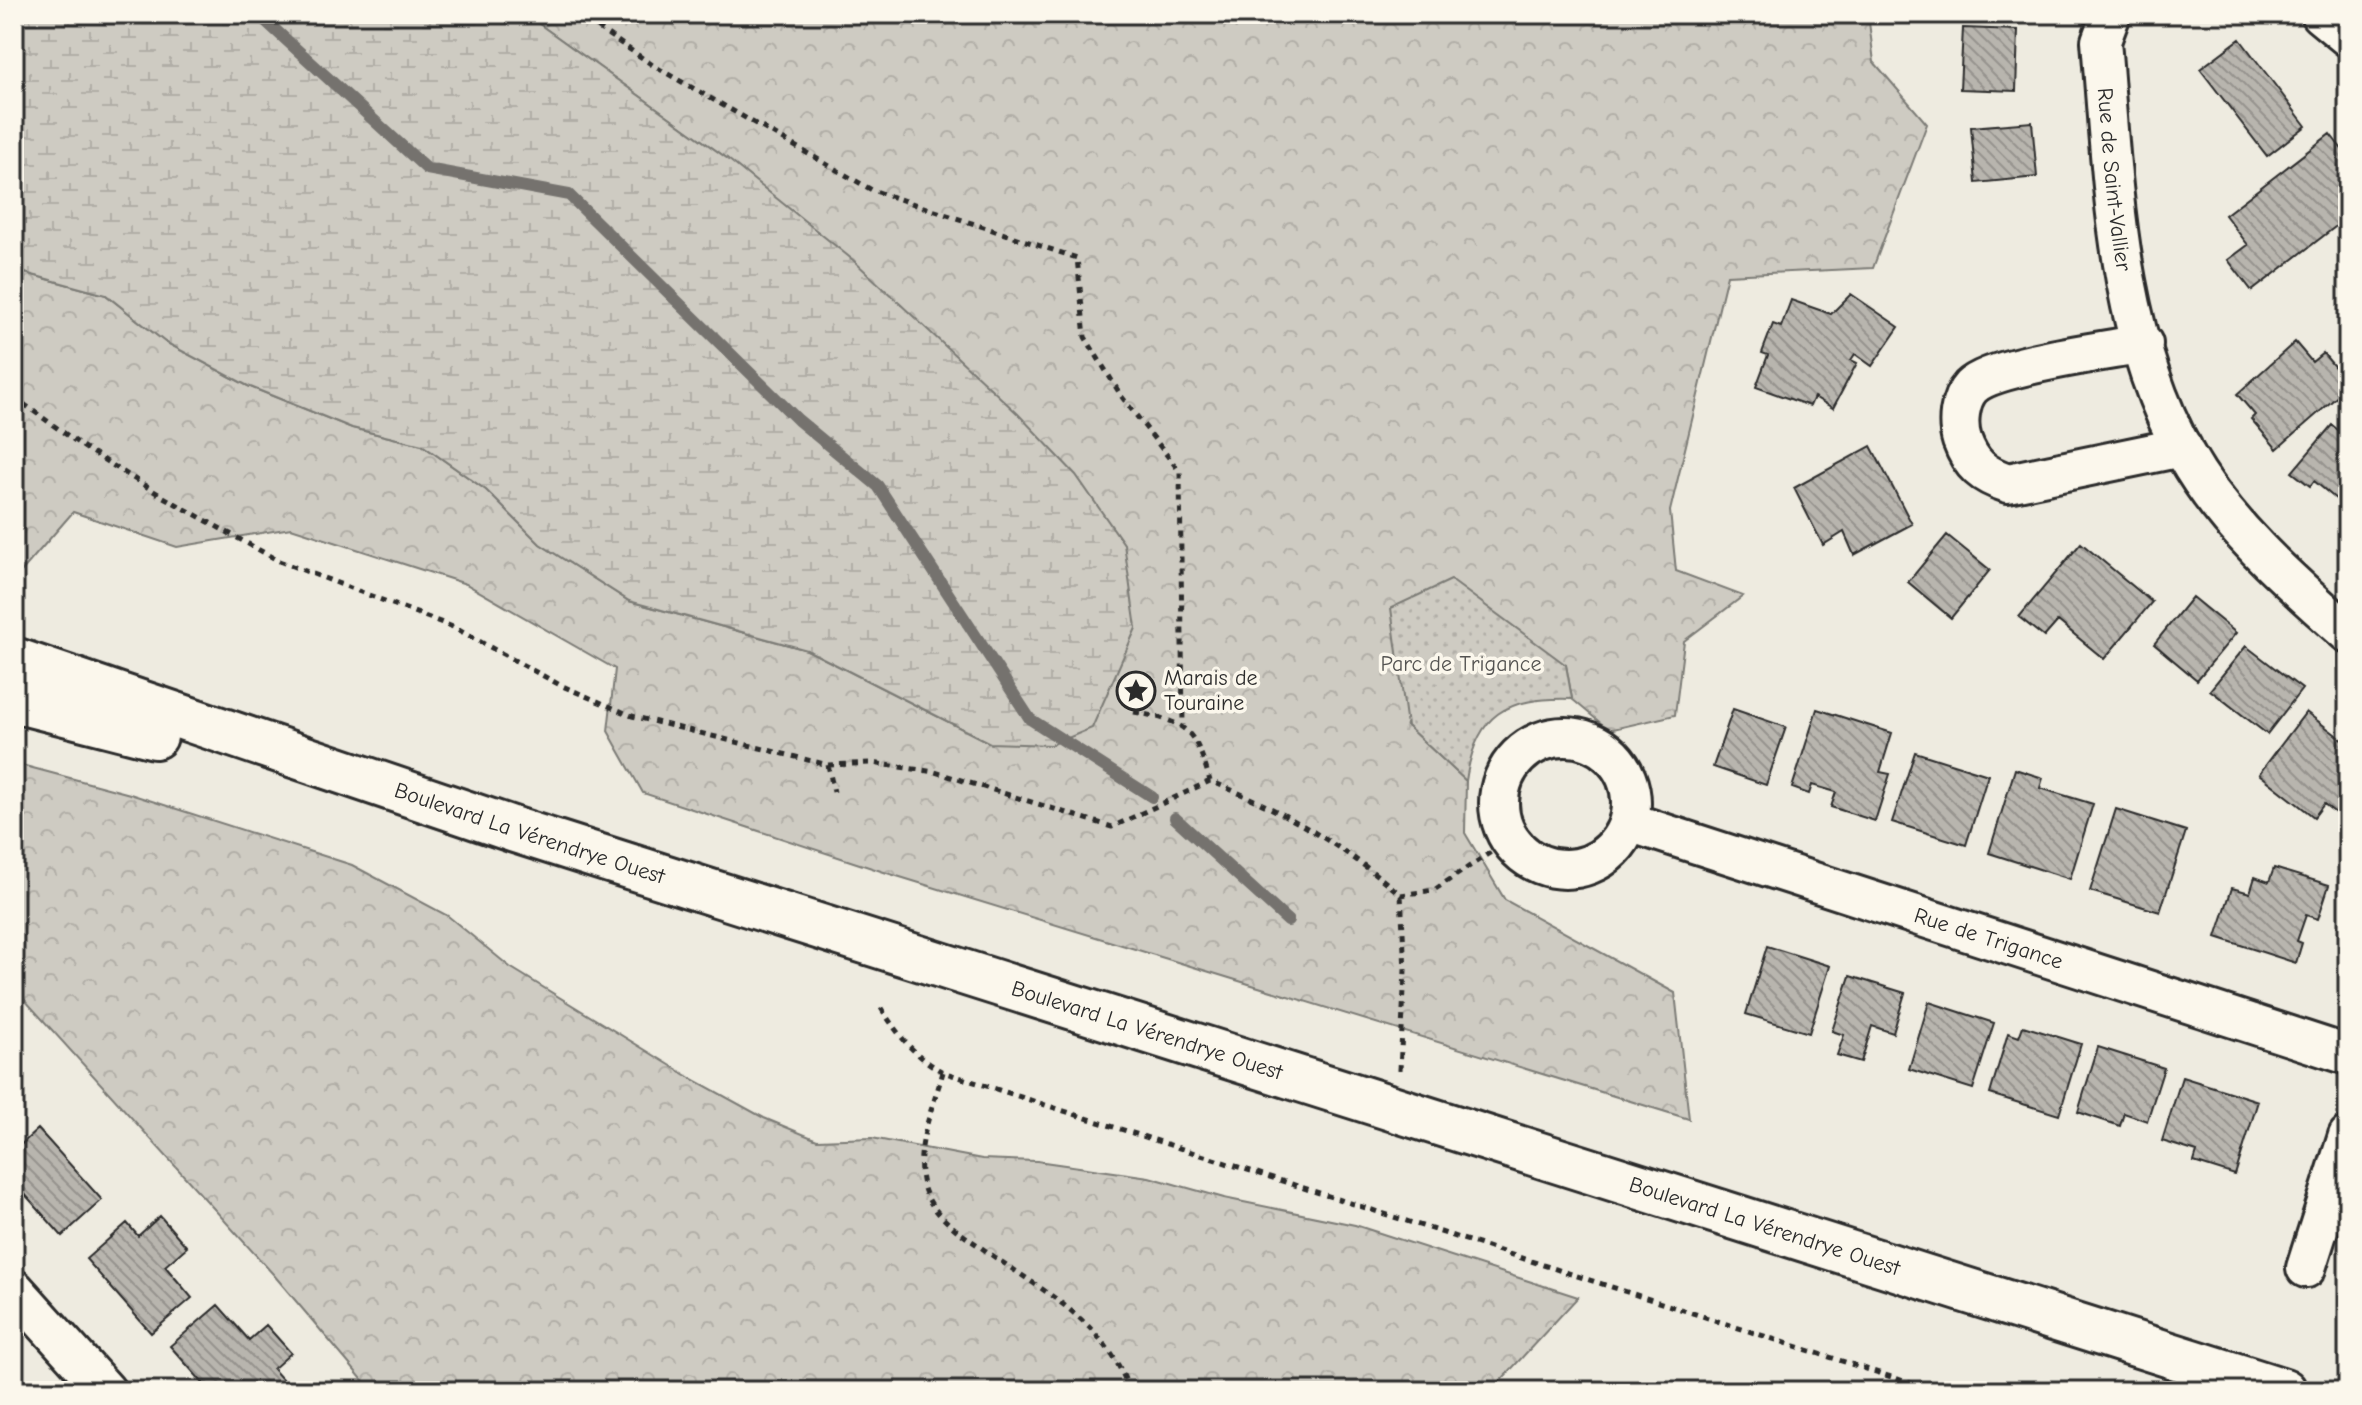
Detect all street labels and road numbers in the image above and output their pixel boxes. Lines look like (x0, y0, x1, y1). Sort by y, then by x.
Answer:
street label: Rue de Saint-Vallier (2092, 87, 2137, 273)
street label: Boulevard La Vérendrye Ouest (391, 777, 669, 890)
street label: Rue de Trigance (1911, 902, 2066, 975)
street label: Boulevard La Vérendrye Ouest (1008, 975, 1286, 1086)
street label: Boulevard La Vérendrye Ouest (1626, 1171, 1904, 1282)

